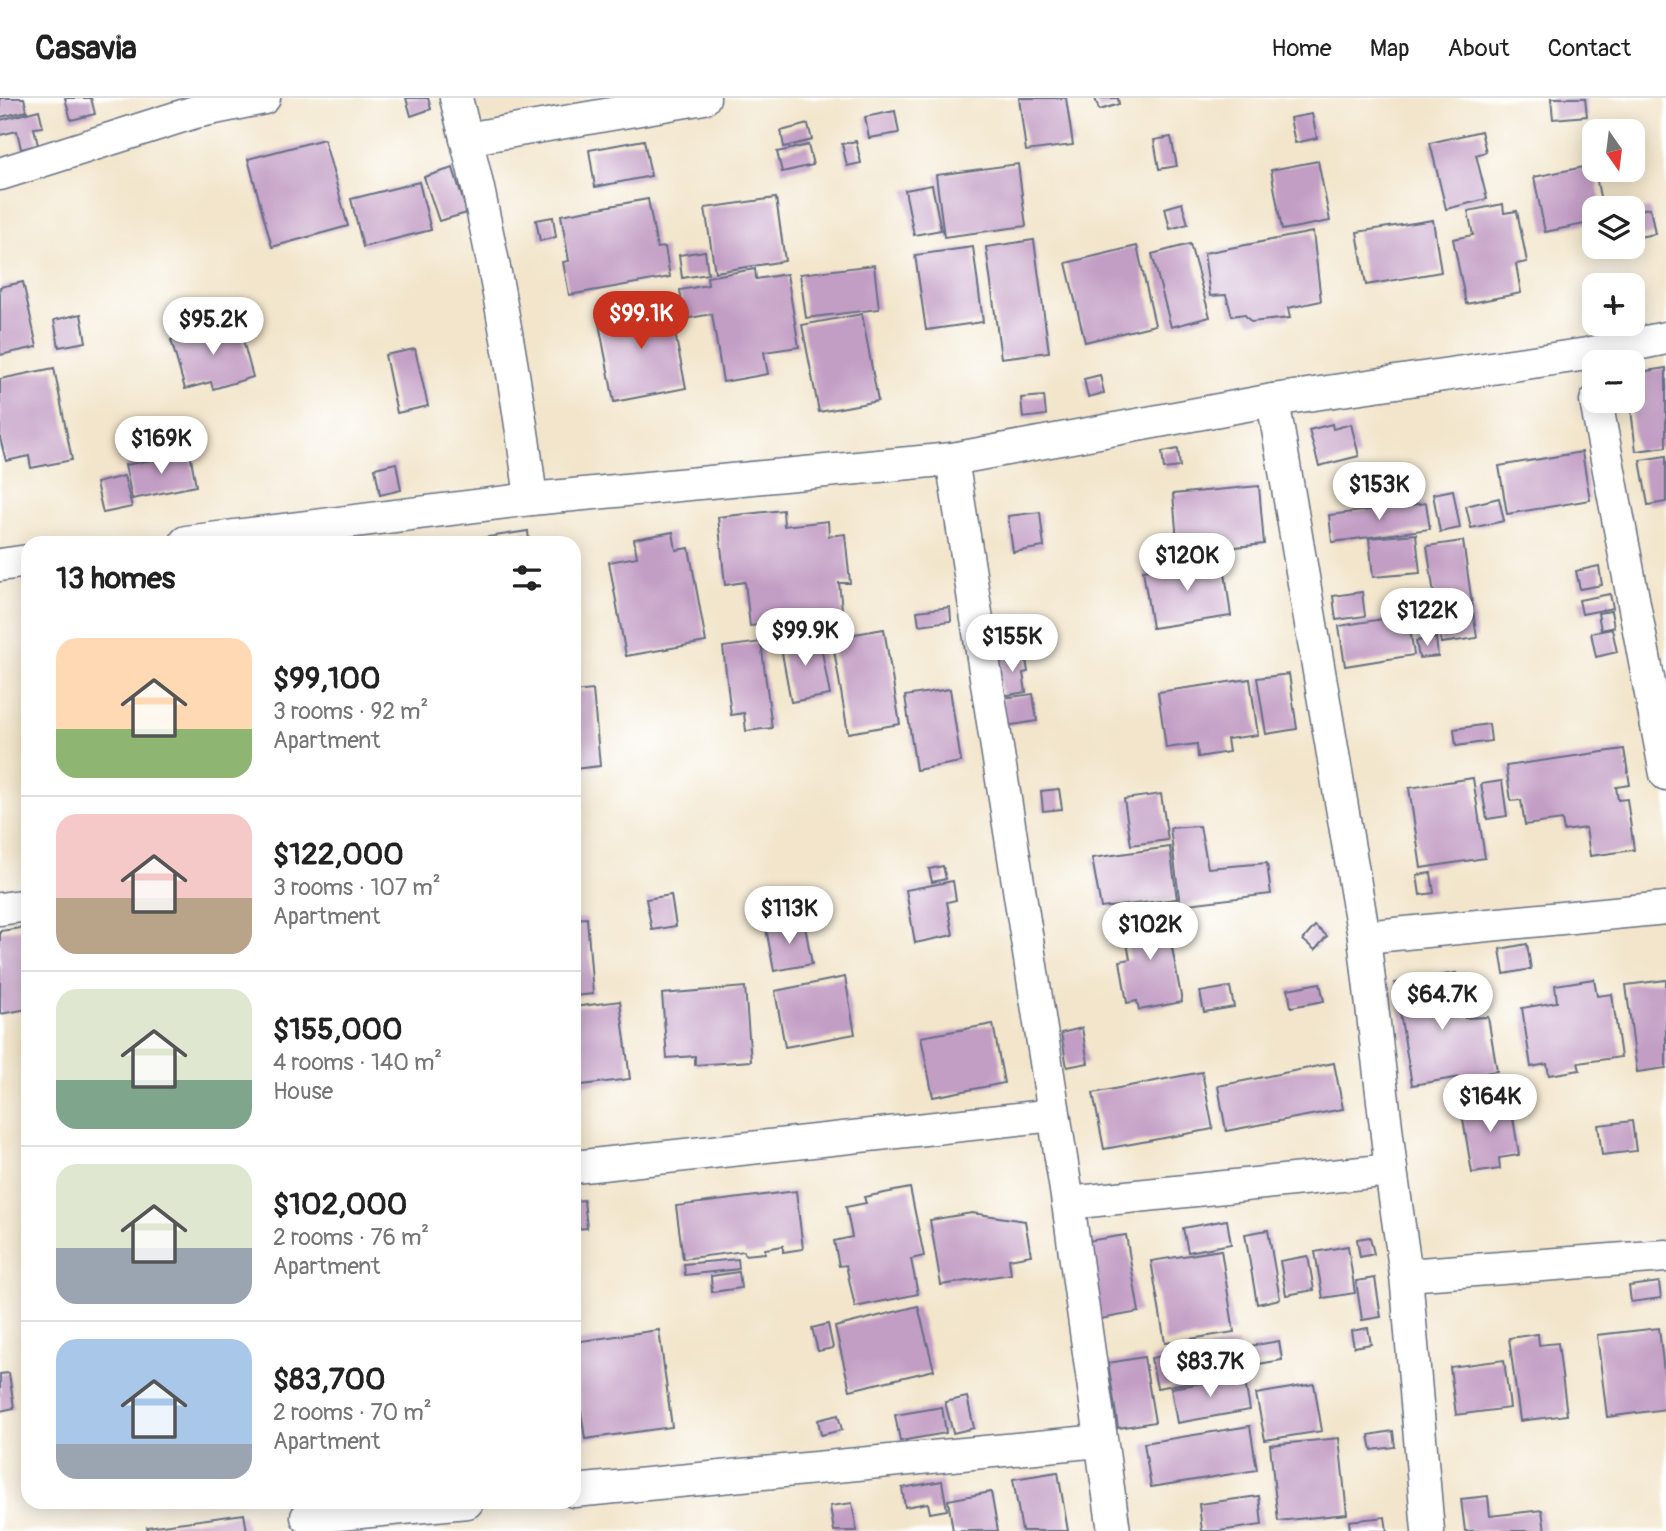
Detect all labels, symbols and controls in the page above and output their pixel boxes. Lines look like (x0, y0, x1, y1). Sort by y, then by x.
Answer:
text: Casavia (35, 28, 137, 69)
text: Home (1271, 34, 1332, 63)
text: Map (1370, 34, 1410, 63)
text: About (1448, 34, 1510, 63)
text: Contact (1548, 34, 1631, 63)
north arrow (1582, 119, 1645, 182)
map controls (1582, 119, 1645, 413)
button: layers (1582, 196, 1645, 259)
button: + (1582, 273, 1645, 336)
pin: $99.1K (584, 292, 698, 351)
pin: $95.2K (156, 298, 270, 357)
text: $99.1K (609, 299, 673, 328)
text: $95.2K (179, 305, 247, 334)
button: − (1582, 350, 1645, 413)
pin: $169K (112, 416, 210, 476)
text: $169K (131, 424, 191, 453)
pin: $153K (1330, 462, 1428, 522)
text: $153K (1349, 470, 1409, 499)
pin: $120K (1138, 533, 1236, 593)
text: $120K (1155, 541, 1219, 570)
icon: filters (508, 559, 546, 597)
text: 13 homes (56, 560, 175, 597)
pin: $122K (1378, 588, 1476, 648)
text: $122K (1396, 596, 1458, 625)
pin: $99.9K (748, 608, 862, 668)
pin: $155K (963, 614, 1061, 674)
text: $99.9K (772, 616, 838, 645)
text: $155K (982, 622, 1042, 651)
text: $99,100 (273, 660, 381, 697)
icon: home (112, 666, 196, 750)
text: 3 rooms · 92 m² (273, 697, 428, 726)
text: Apartment (273, 726, 380, 755)
text: $122,000 (273, 836, 404, 873)
icon: home (112, 842, 196, 926)
text: 3 rooms · 107 m² (273, 873, 441, 902)
pin: $113K (740, 886, 838, 946)
text: $113K (760, 894, 818, 923)
text: Apartment (273, 902, 380, 931)
pin: $102K (1101, 902, 1199, 962)
text: $102K (1118, 910, 1182, 939)
pin: $64.7K (1385, 972, 1499, 1032)
text: $64.7K (1407, 980, 1477, 1009)
text: $155,000 (273, 1011, 403, 1048)
icon: home (112, 1017, 196, 1101)
text: 4 rooms · 140 m² (273, 1048, 442, 1077)
pin: $164K (1441, 1074, 1539, 1134)
text: House (273, 1077, 333, 1106)
text: $164K (1459, 1082, 1521, 1111)
text: $102,000 (273, 1186, 407, 1223)
icon: home (112, 1192, 196, 1276)
text: 2 rooms · 76 m² (273, 1223, 429, 1252)
text: Apartment (273, 1252, 380, 1281)
pin: $83.7K (1153, 1340, 1267, 1399)
text: $83.7K (1176, 1347, 1244, 1376)
text: $83,700 (273, 1361, 386, 1398)
icon: home (112, 1367, 196, 1451)
text: 2 rooms · 70 m² (273, 1398, 432, 1427)
text: Apartment (273, 1427, 380, 1456)

